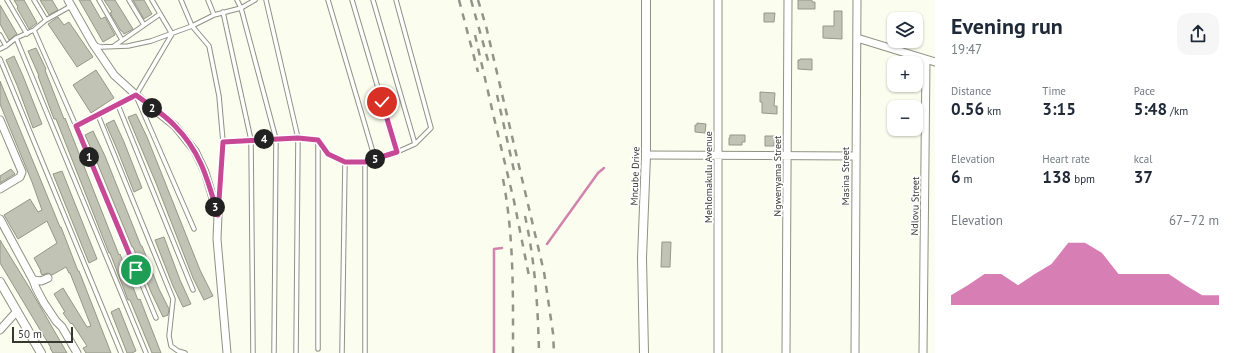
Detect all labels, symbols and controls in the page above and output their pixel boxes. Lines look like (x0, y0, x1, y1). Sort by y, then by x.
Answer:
map controls (887, 12, 923, 136)
button: layers (887, 12, 923, 48)
text: Evening run (951, 12, 1063, 40)
button: share (1177, 13, 1219, 55)
text: 19:47 (951, 41, 982, 58)
button: + (887, 56, 923, 92)
text: Distance (951, 84, 991, 98)
text: Time (1042, 84, 1066, 98)
text: Pace (1134, 84, 1155, 98)
pin (365, 85, 399, 119)
icon: check (371, 91, 393, 113)
pin: 2 (142, 98, 162, 118)
text: 0.56 (951, 98, 984, 120)
text: 3:15 (1042, 98, 1076, 120)
text: 5:48 (1134, 98, 1167, 120)
button: − (887, 100, 923, 136)
text: 2 (149, 101, 155, 115)
text: km (984, 104, 1001, 118)
text: /km (1167, 104, 1188, 118)
pin: 4 (254, 129, 274, 149)
street label: Mehlomakulu Avenue (702, 131, 715, 223)
text: 4 (261, 132, 267, 146)
street label: Ngwenyama Street (771, 135, 784, 216)
street label: Mncube Drive (627, 146, 643, 206)
street label: Masina Street (839, 146, 852, 205)
pin: 1 (79, 147, 99, 167)
pin: 5 (365, 149, 385, 169)
text: 1 (86, 150, 92, 164)
text: 5 (372, 152, 378, 166)
text: Elevation (951, 152, 995, 166)
text: Heart rate (1042, 152, 1090, 166)
text: kcal (1134, 152, 1152, 166)
text: 6 (951, 166, 961, 188)
text: 138 (1042, 166, 1071, 188)
text: 37 (1134, 166, 1153, 188)
text: m (961, 172, 973, 186)
text: bpm (1071, 172, 1095, 186)
street label: Ndlovu Street (908, 176, 922, 235)
pin: 3 (205, 197, 225, 217)
text: 3 (212, 200, 218, 214)
text: Elevation (951, 212, 1003, 229)
text: 67–72 m (1169, 212, 1219, 229)
pin (119, 253, 153, 287)
icon: arrive (125, 259, 147, 281)
scale bar (12, 325, 73, 344)
text: 50 m (18, 327, 42, 341)

